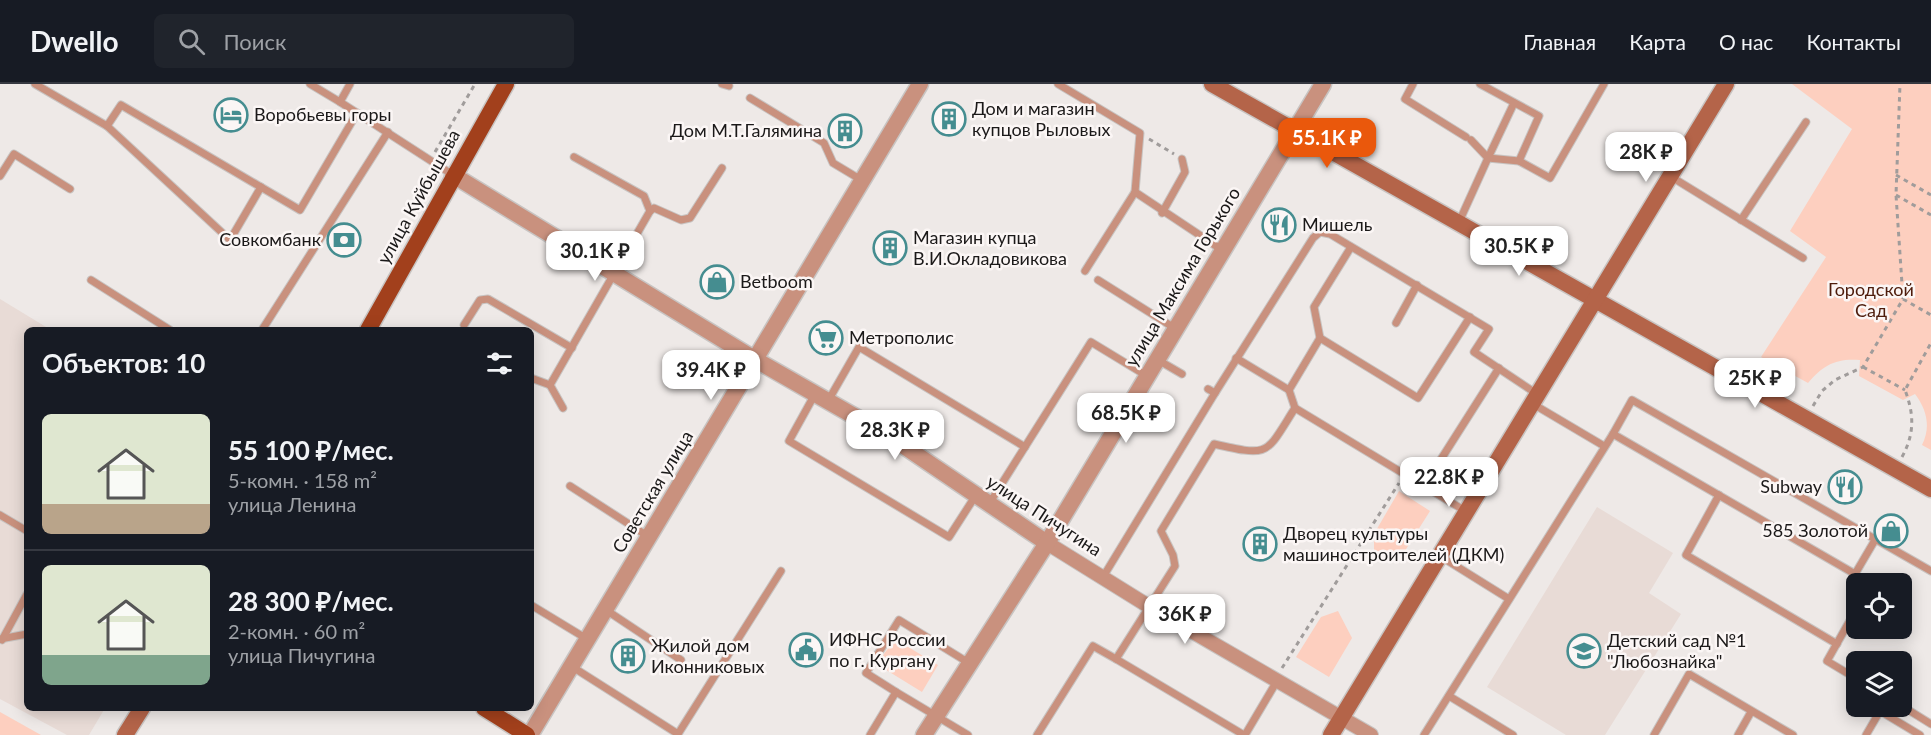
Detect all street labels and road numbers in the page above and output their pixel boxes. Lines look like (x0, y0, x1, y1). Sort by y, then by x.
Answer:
street label: улица Куйбышева (372, 125, 464, 268)
street label: улица Максима Горького (1120, 183, 1244, 370)
street label: Советская улица (607, 426, 697, 557)
street label: улица Пичугина (983, 470, 1106, 561)

